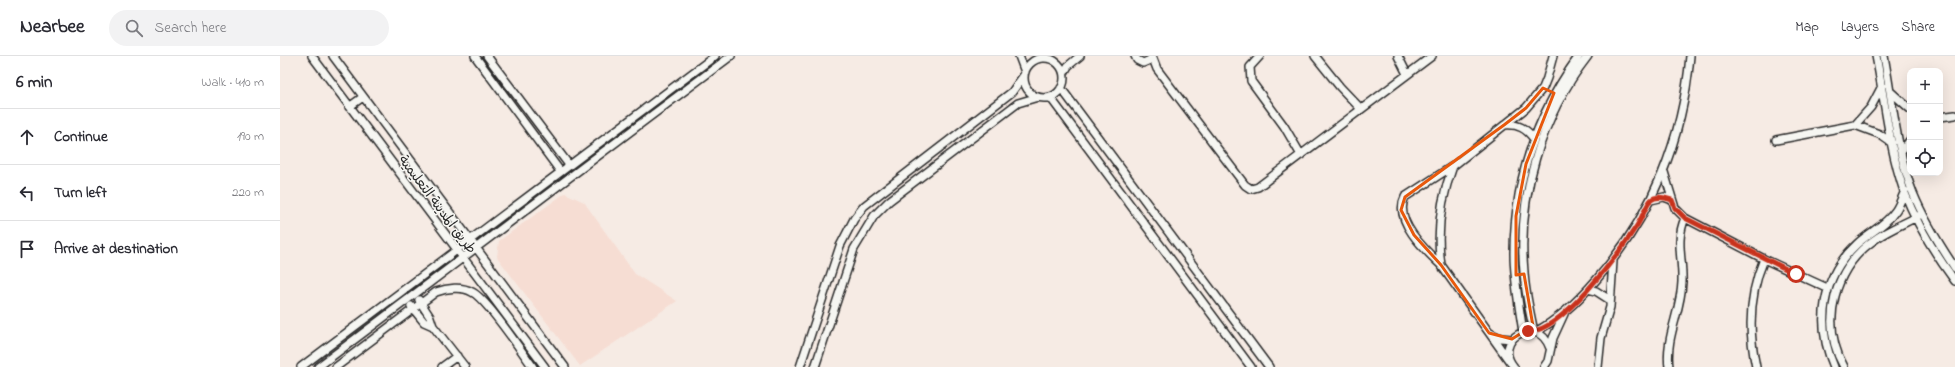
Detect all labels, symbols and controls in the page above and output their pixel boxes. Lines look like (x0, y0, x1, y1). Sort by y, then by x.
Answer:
search box (109, 10, 389, 46)
text: Nearbee (20, 14, 85, 41)
icon: search (123, 17, 145, 39)
text: Search here (155, 17, 226, 39)
text: Map (1795, 17, 1819, 38)
text: Layers (1841, 17, 1879, 38)
text: Share (1901, 17, 1935, 38)
map controls (1907, 68, 1943, 176)
button: + (1907, 68, 1943, 104)
text: 6 min (16, 70, 52, 95)
text: Walk · 410 m (201, 73, 264, 92)
button: − (1907, 104, 1943, 140)
icon: ahead (16, 126, 38, 148)
text: Continue (54, 126, 108, 148)
text: 190 m (237, 127, 264, 146)
button: locate (1907, 140, 1943, 176)
street label: طريق المدينة التعليمية (393, 151, 481, 259)
icon: left (16, 182, 38, 204)
text: Turn left (54, 182, 107, 204)
text: 220 m (232, 183, 264, 202)
icon: arrive (16, 238, 38, 260)
text: Arrive at destination (54, 238, 178, 260)
route start (1787, 265, 1805, 283)
route end (1519, 322, 1537, 340)

